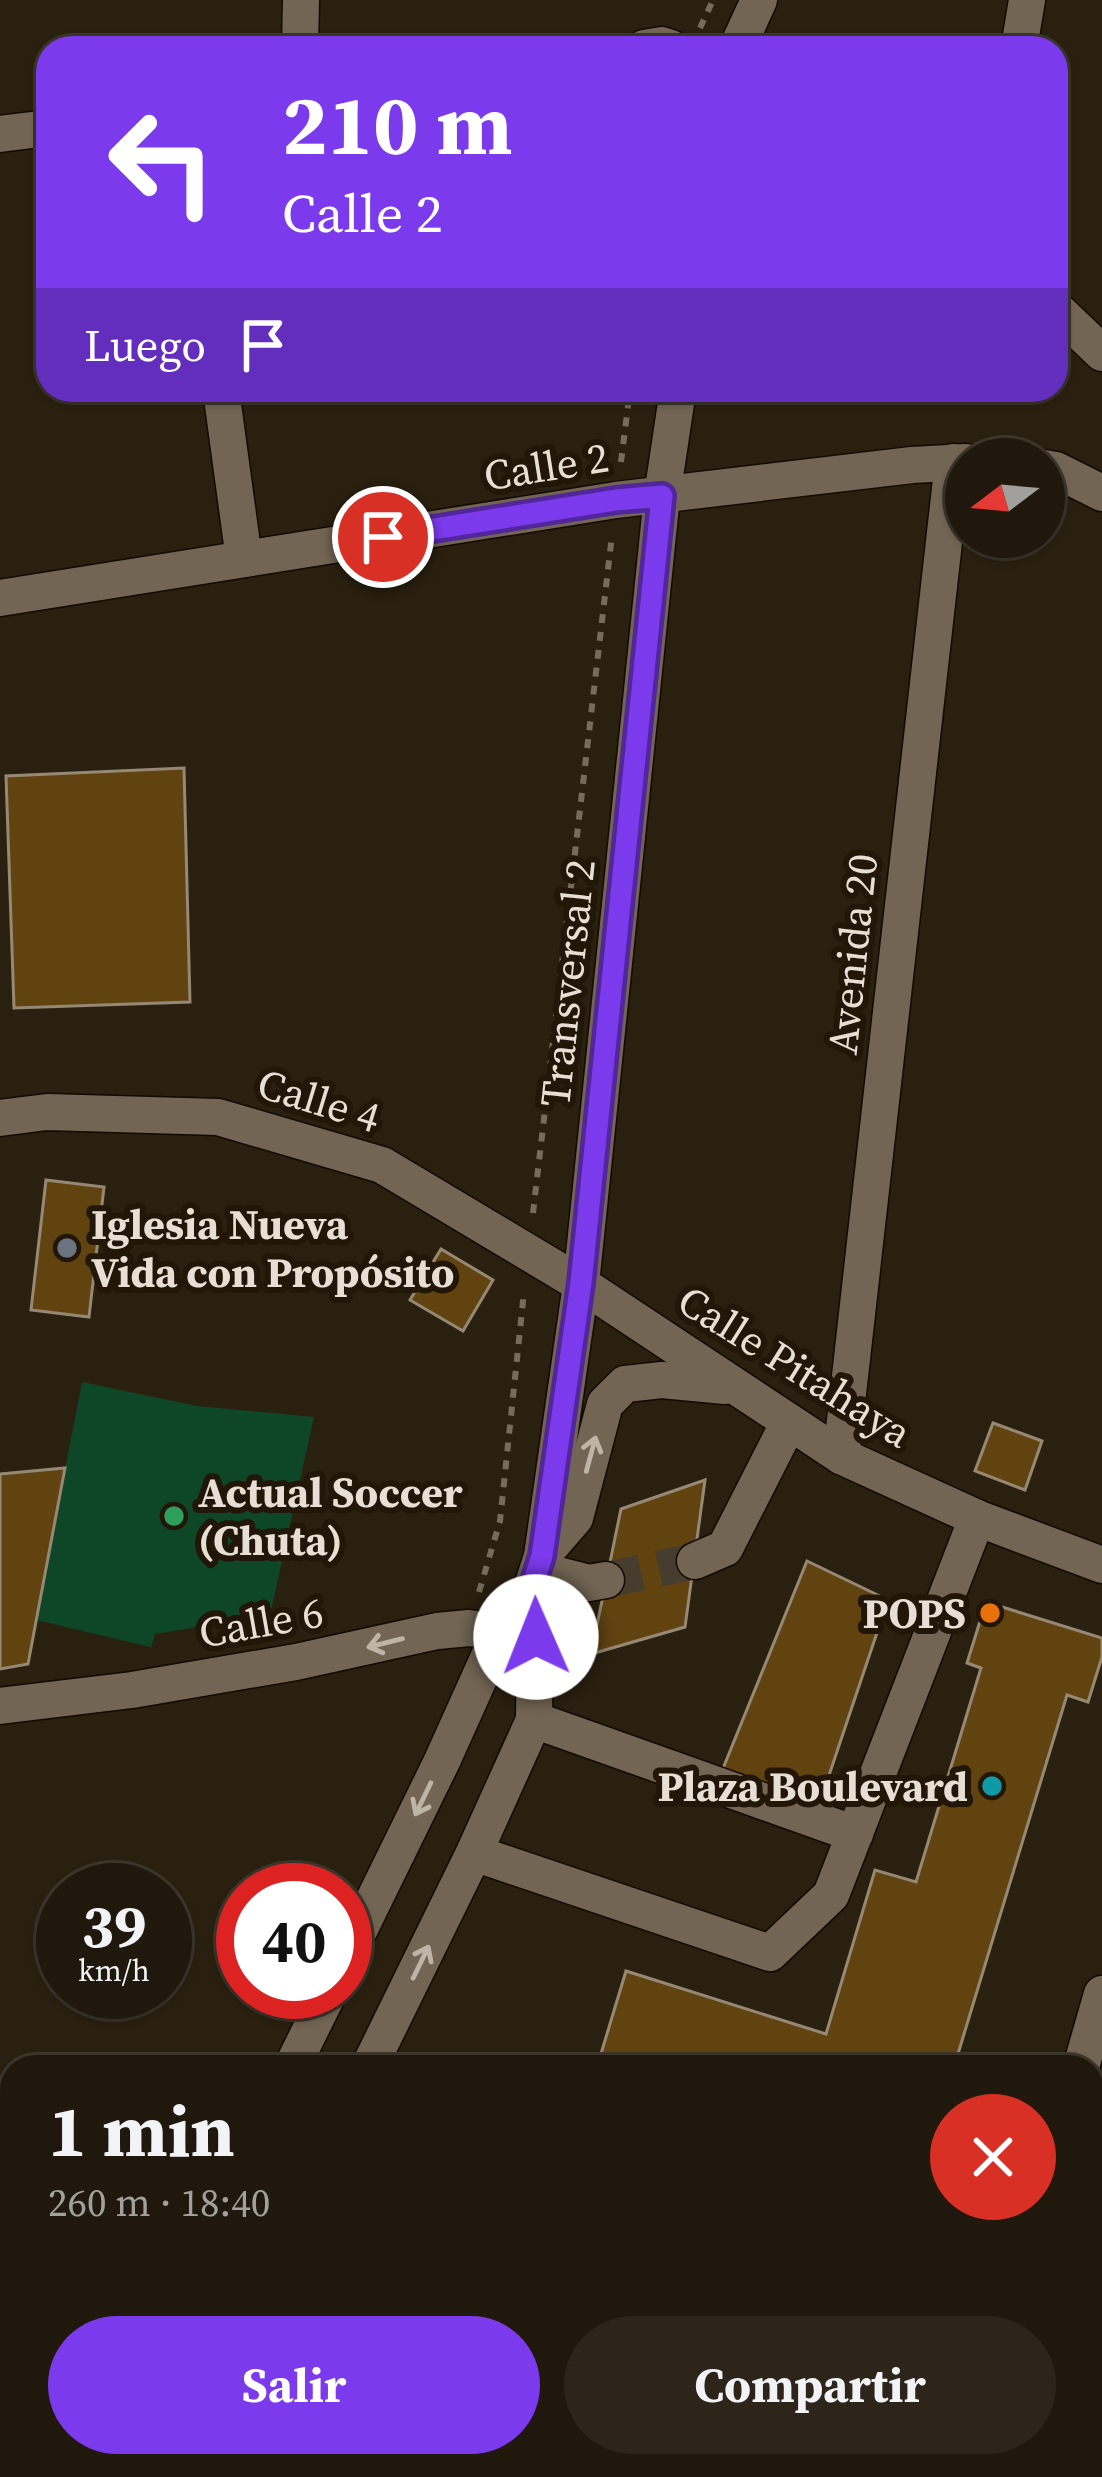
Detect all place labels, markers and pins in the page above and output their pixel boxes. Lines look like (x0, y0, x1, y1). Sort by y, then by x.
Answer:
pin (332, 486, 434, 588)
place label: Iglesia Nueva Vida con Propósito (91, 1195, 454, 1301)
marker: Iglesia Nueva Vida con Propósito (54, 1235, 80, 1261)
place label: Actual Soccer (Chuta) (198, 1463, 463, 1569)
marker: Actual Soccer (Chuta) (161, 1503, 187, 1529)
place label: POPS (863, 1584, 966, 1642)
marker: POPS (977, 1600, 1003, 1626)
place label: Plaza Boulevard (658, 1757, 968, 1815)
marker: Plaza Boulevard (979, 1773, 1005, 1799)

